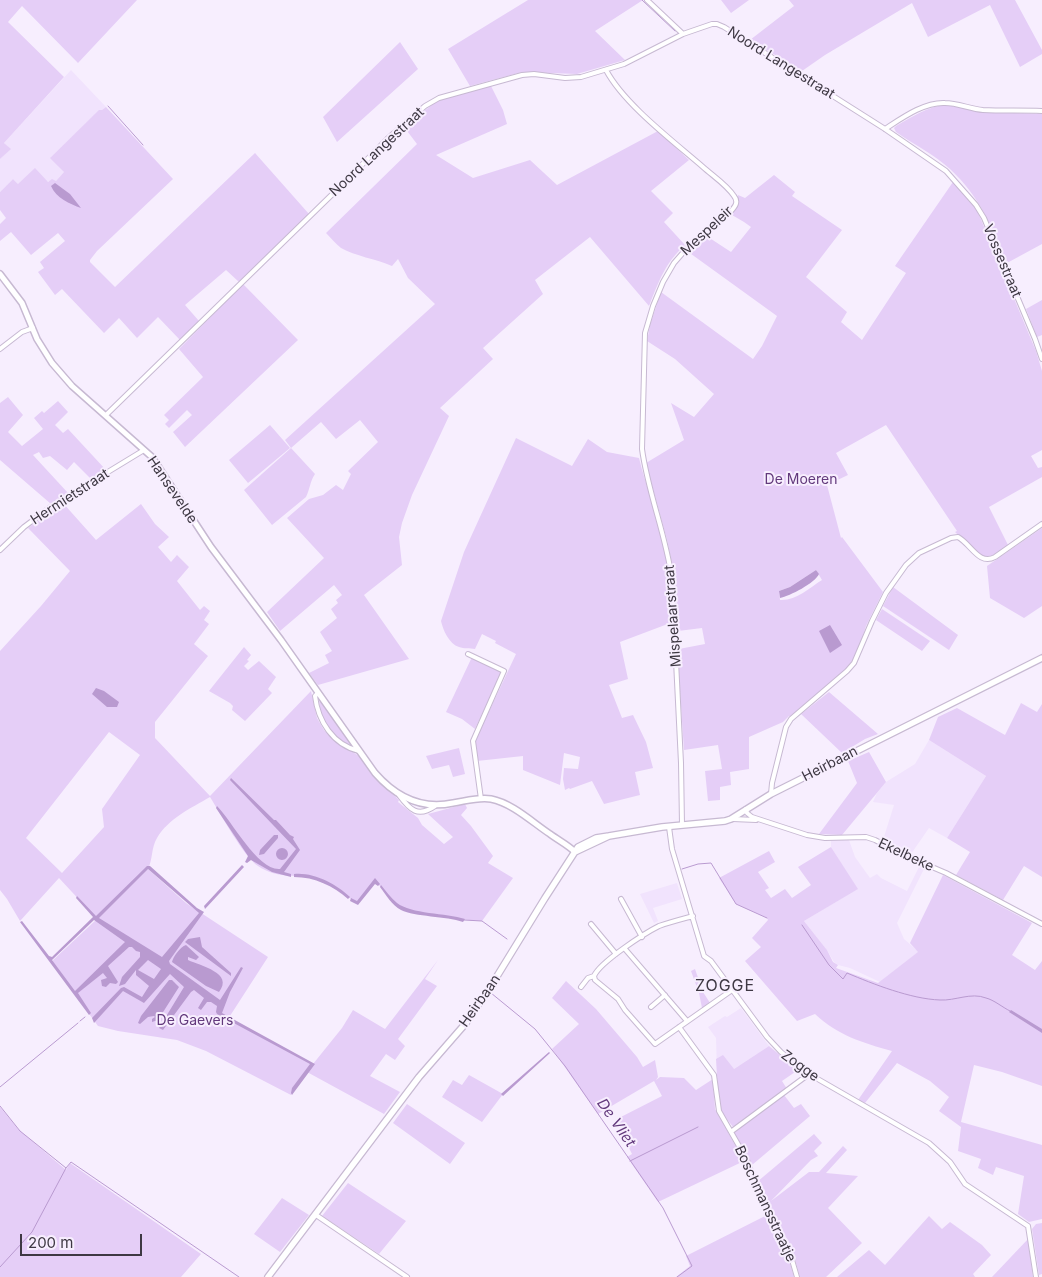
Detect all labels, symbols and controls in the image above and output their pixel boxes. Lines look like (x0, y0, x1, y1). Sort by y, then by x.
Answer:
street label: Noord Langestraat (724, 23, 838, 103)
street label: Noord Langestraat (326, 104, 428, 200)
street label: Mespeleir (677, 203, 737, 259)
street label: Vossestraat (979, 222, 1025, 300)
street label: Hansevelde (143, 453, 201, 527)
street label: Hermietstraat (28, 465, 112, 529)
park label: De Moeren (765, 472, 837, 488)
street label: Mispelaarstraat (661, 564, 685, 668)
street label: Heirbaan (799, 743, 861, 785)
street label: Ekelbeke (875, 835, 937, 875)
street label: Heirbaan (456, 972, 504, 1030)
district label: ZOGGE (694, 976, 756, 996)
park label: De Gaevers (157, 1013, 233, 1029)
street label: Zogge (778, 1047, 822, 1085)
water label: De Vliet (593, 1095, 639, 1151)
street label: Boschmansstraatje (731, 1143, 799, 1265)
scale bar (22, 1224, 145, 1256)
text: 200 m (28, 1233, 73, 1252)

